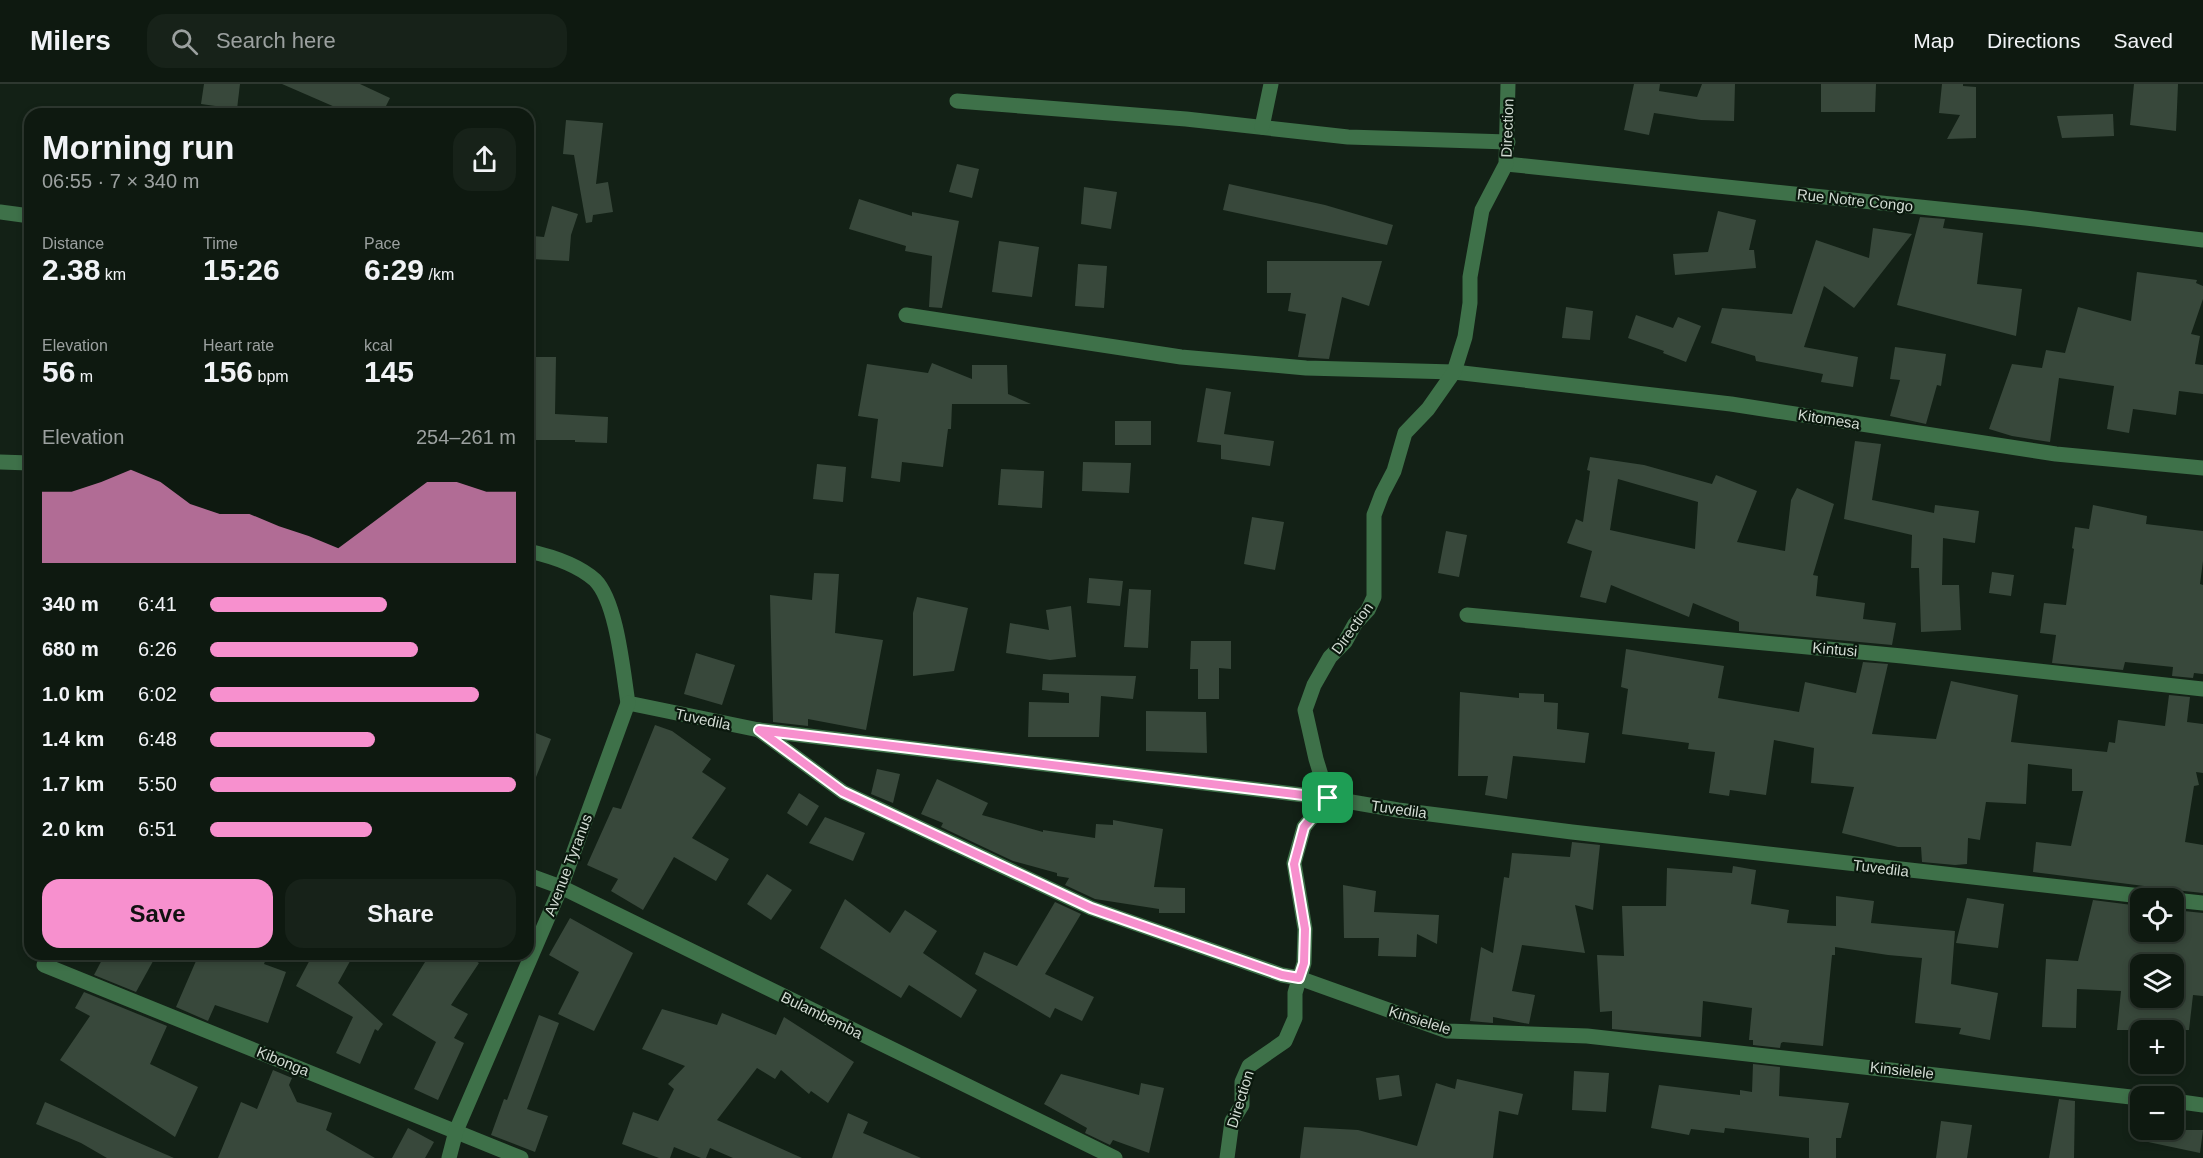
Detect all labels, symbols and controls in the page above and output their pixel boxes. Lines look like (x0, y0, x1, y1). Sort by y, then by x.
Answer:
search box (147, 14, 567, 68)
text: Milers (30, 25, 111, 56)
icon: search (168, 25, 201, 58)
text: Search here (216, 28, 336, 53)
text: Map (1913, 29, 1954, 52)
text: Directions (1987, 29, 2080, 52)
text: Saved (2113, 29, 2173, 52)
street label: Direction (1497, 98, 1517, 158)
button: share (453, 128, 516, 191)
text: Morning run (42, 129, 234, 166)
text: 06:55 · 7 × 340 m (42, 170, 199, 192)
street label: Rue Notre Congo (1796, 185, 1914, 215)
text: Distance (42, 235, 104, 252)
text: Time (203, 235, 238, 252)
text: Pace (364, 235, 400, 252)
text: 2.38 (42, 253, 100, 286)
text: 15:26 (203, 253, 280, 286)
text: 6:29 (364, 253, 424, 286)
text: km (100, 266, 126, 283)
text: /km (424, 266, 454, 283)
text: Elevation (42, 337, 108, 354)
text: Heart rate (203, 337, 274, 354)
text: kcal (364, 337, 392, 354)
text: 56 (42, 355, 75, 388)
text: 156 (203, 355, 253, 388)
text: 145 (364, 355, 414, 388)
text: m (75, 368, 93, 385)
text: bpm (253, 368, 289, 385)
street label: Kitomesa (1797, 406, 1862, 432)
text: Elevation (42, 426, 124, 448)
text: 254–261 m (416, 426, 516, 448)
text: 340 m (42, 593, 99, 615)
text: 6:41 (138, 593, 177, 615)
street label: Direction (1328, 599, 1376, 657)
text: 680 m (42, 638, 99, 660)
text: 6:26 (138, 638, 177, 660)
street label: Kintusi (1812, 639, 1858, 659)
text: 1.0 km (42, 683, 104, 705)
text: 6:02 (138, 683, 177, 705)
street label: Tuvedila (674, 705, 733, 733)
text: 1.4 km (42, 728, 104, 750)
text: 6:48 (138, 728, 177, 750)
pin (1302, 772, 1353, 823)
text: 1.7 km (42, 773, 104, 795)
text: 5:50 (138, 773, 177, 795)
icon: arrive (1311, 781, 1344, 814)
street label: Tuvedila (1370, 797, 1429, 821)
street label: Avenue Tyranus (541, 812, 595, 918)
text: 2.0 km (42, 818, 104, 840)
text: 6:51 (138, 818, 177, 840)
street label: Tuvedila (1852, 856, 1911, 880)
button: Save (42, 879, 273, 948)
button: Share (285, 879, 516, 948)
map controls (2130, 888, 2184, 1140)
button: locate (2130, 888, 2184, 942)
button: layers (2130, 954, 2184, 1008)
street label: Bulambemba (779, 988, 866, 1042)
street label: Kinsielele (1387, 1002, 1453, 1038)
button: + (2130, 1020, 2184, 1074)
street label: Kibonga (254, 1043, 312, 1079)
street label: Kinsielele (1869, 1058, 1935, 1082)
street label: Direction (1223, 1068, 1257, 1130)
button: − (2130, 1086, 2184, 1140)

